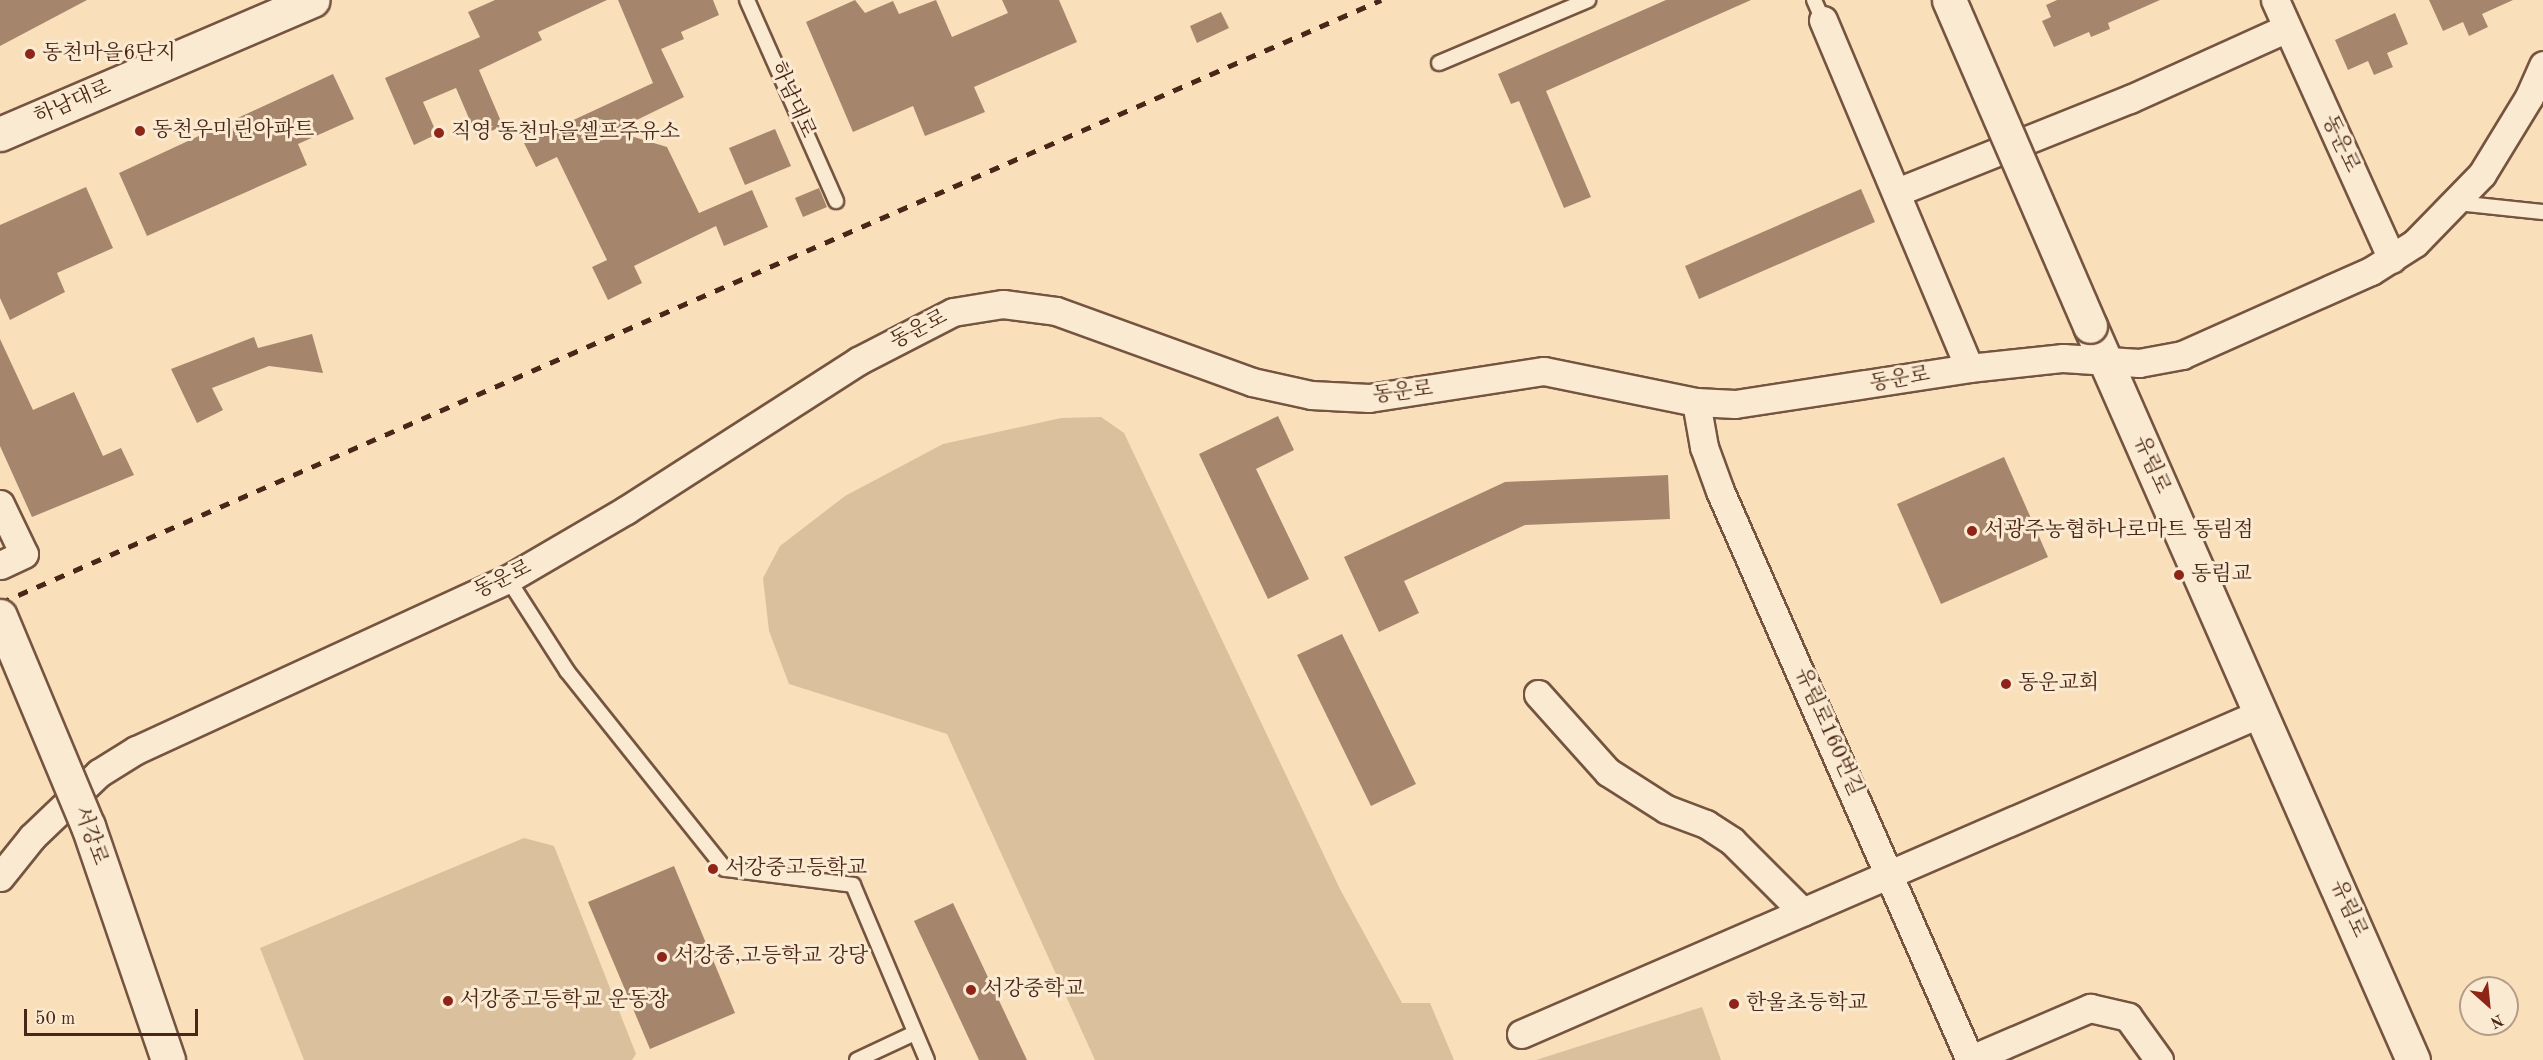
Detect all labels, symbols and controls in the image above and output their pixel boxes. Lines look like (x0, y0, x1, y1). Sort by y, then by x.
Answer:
place label: 동천마을6단지 (42, 41, 176, 67)
marker: 동천마을6단지 (23, 47, 37, 61)
street label: 하남대로 (764, 58, 820, 142)
street label: 하남대로 (31, 76, 115, 130)
street label: 동운로 (2316, 111, 2364, 177)
place label: 동천우미린아파트 (152, 118, 314, 144)
place label: 직영 동천마을셀프주유소 (451, 120, 680, 146)
marker: 동천우미린아파트 (133, 124, 147, 138)
marker: 직영 동천마을셀프주유소 (432, 126, 446, 140)
street label: 동운로 (886, 305, 952, 355)
street label: 동운로 (1868, 362, 1932, 398)
street label: 동운로 (1371, 377, 1435, 409)
street label: 유림로 (2127, 432, 2175, 498)
place label: 서광주농협하나로마트 동림점 (1984, 518, 2254, 544)
marker: 서광주농협하나로마트 동림점 (1965, 524, 1979, 538)
street label: 동운로 (470, 555, 536, 605)
place label: 동림교 (2191, 562, 2252, 588)
marker: 동림교 (2172, 568, 2186, 582)
street label: 유림로160번길 (1788, 664, 1868, 800)
place label: 동운교회 (2018, 671, 2099, 697)
marker: 동운교회 (1999, 677, 2013, 691)
street label: 서강로 (68, 803, 112, 869)
place label: 서강중고등학교 (725, 856, 867, 882)
marker: 서강중고등학교 (706, 862, 720, 876)
street label: 유림로 (2324, 876, 2372, 942)
place label: 서강중,고등학교 강당 (674, 944, 868, 970)
marker: 서강중,고등학교 강당 (655, 950, 669, 964)
north arrow (2459, 976, 2519, 1036)
place label: 서강중학교 (983, 977, 1084, 1003)
marker: 서강중학교 (964, 983, 978, 997)
place label: 서강중고등학교 운동장 (460, 988, 669, 1014)
place label: 한울초등학교 (1746, 991, 1868, 1017)
marker: 서강중고등학교 운동장 (441, 994, 455, 1008)
scale bar (27, 997, 201, 1035)
marker: 한울초등학교 (1727, 997, 1741, 1011)
text: 50 m (35, 1010, 75, 1028)
text: N (2487, 1010, 2505, 1030)

